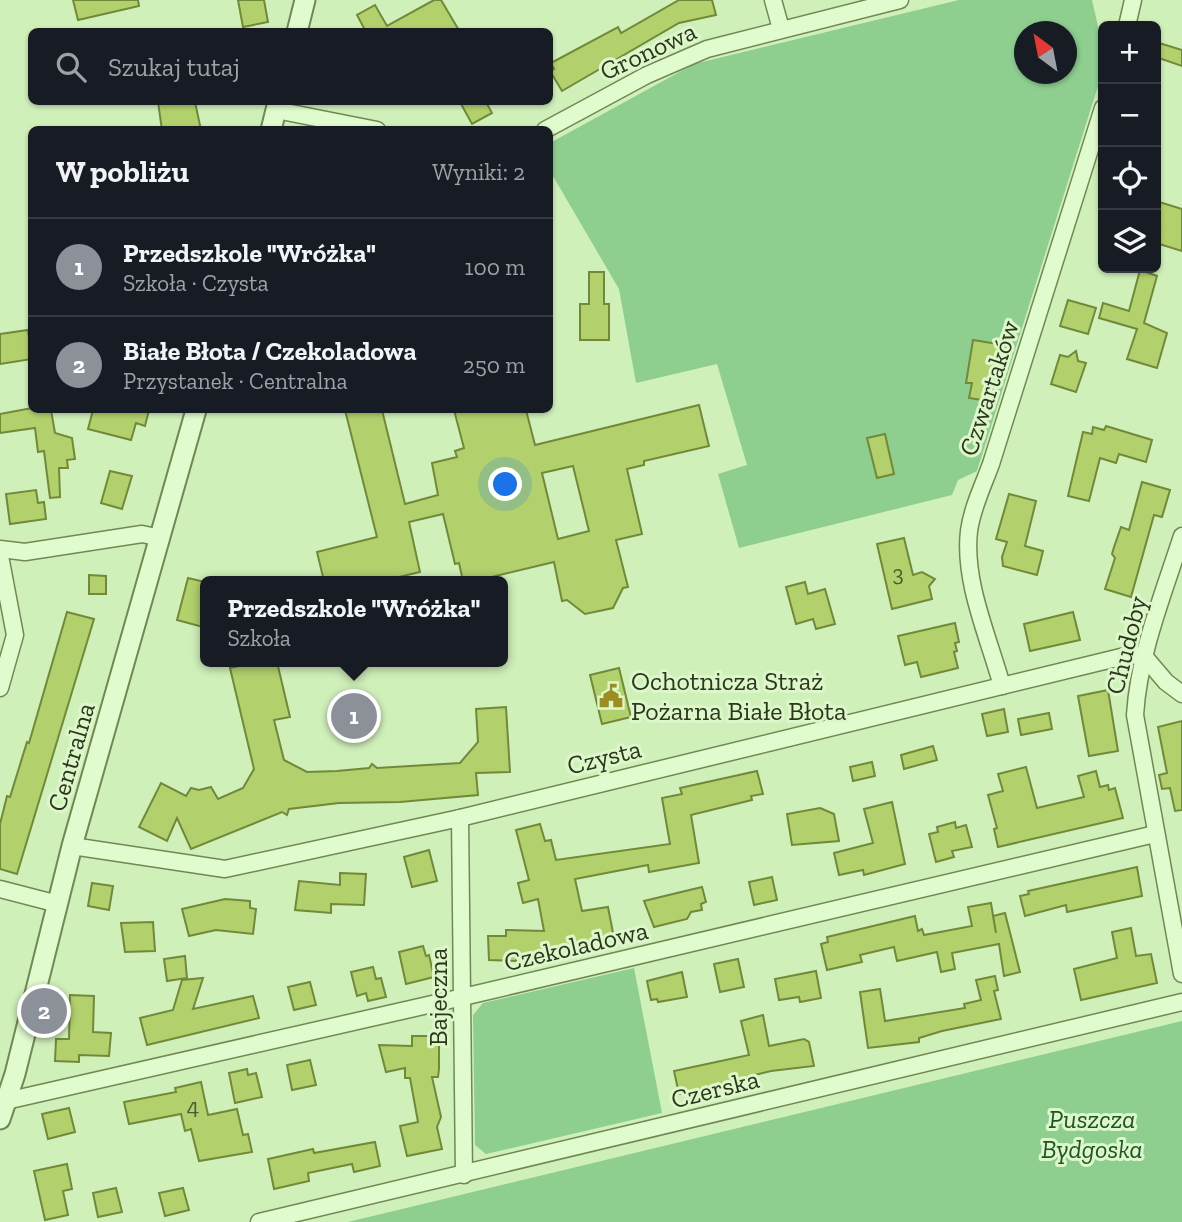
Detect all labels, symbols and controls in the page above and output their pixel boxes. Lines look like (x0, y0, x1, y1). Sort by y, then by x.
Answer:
street label: Gronowa (595, 15, 702, 87)
north arrow (1014, 21, 1077, 84)
map controls (1098, 21, 1161, 273)
button: + (1098, 21, 1161, 84)
search box (28, 28, 553, 105)
icon: search (52, 48, 90, 86)
text: Szukaj tutaj (108, 51, 240, 83)
button: − (1098, 84, 1161, 147)
button: locate (1098, 147, 1161, 210)
text: W pobliżu (56, 154, 189, 190)
text: Wyniki: 2 (432, 158, 525, 186)
button: layers (1098, 210, 1161, 273)
text: Przedszkole "Wróżka" (123, 237, 376, 269)
text: 1 (74, 253, 84, 281)
text: 100 m (465, 253, 525, 281)
text: Szkoła · Czysta (123, 269, 269, 297)
street label: Czwartaków (952, 316, 1026, 460)
text: Białe Błota / Czekoladowa (123, 335, 417, 367)
text: 2 (73, 351, 85, 379)
text: 250 m (463, 351, 525, 379)
text: Przystanek · Centralna (123, 367, 348, 395)
your location (488, 467, 522, 501)
house number: 3 (892, 559, 904, 587)
popup (200, 576, 508, 667)
text: Przedszkole "Wróżka" (227, 592, 481, 624)
street label: Chudoby (1098, 592, 1154, 698)
text: Szkoła (227, 624, 291, 652)
place label: Ochotnicza Straż Pożarna Białe Błota (631, 665, 847, 727)
public building icon: Ochotnicza Straż Pożarna Białe Błota (597, 682, 625, 710)
pin: 1 (331, 690, 377, 742)
street label: Centralna (40, 699, 102, 815)
street label: Czysta (564, 732, 645, 782)
street label: Czekoladowa (501, 914, 652, 978)
street label: Bajeczna (422, 947, 454, 1046)
pin: 2 (21, 985, 67, 1037)
street label: Czerska (668, 1063, 763, 1115)
house number: 4 (187, 1092, 199, 1120)
park label: Puszcza Bydgoska (1041, 1103, 1143, 1165)

